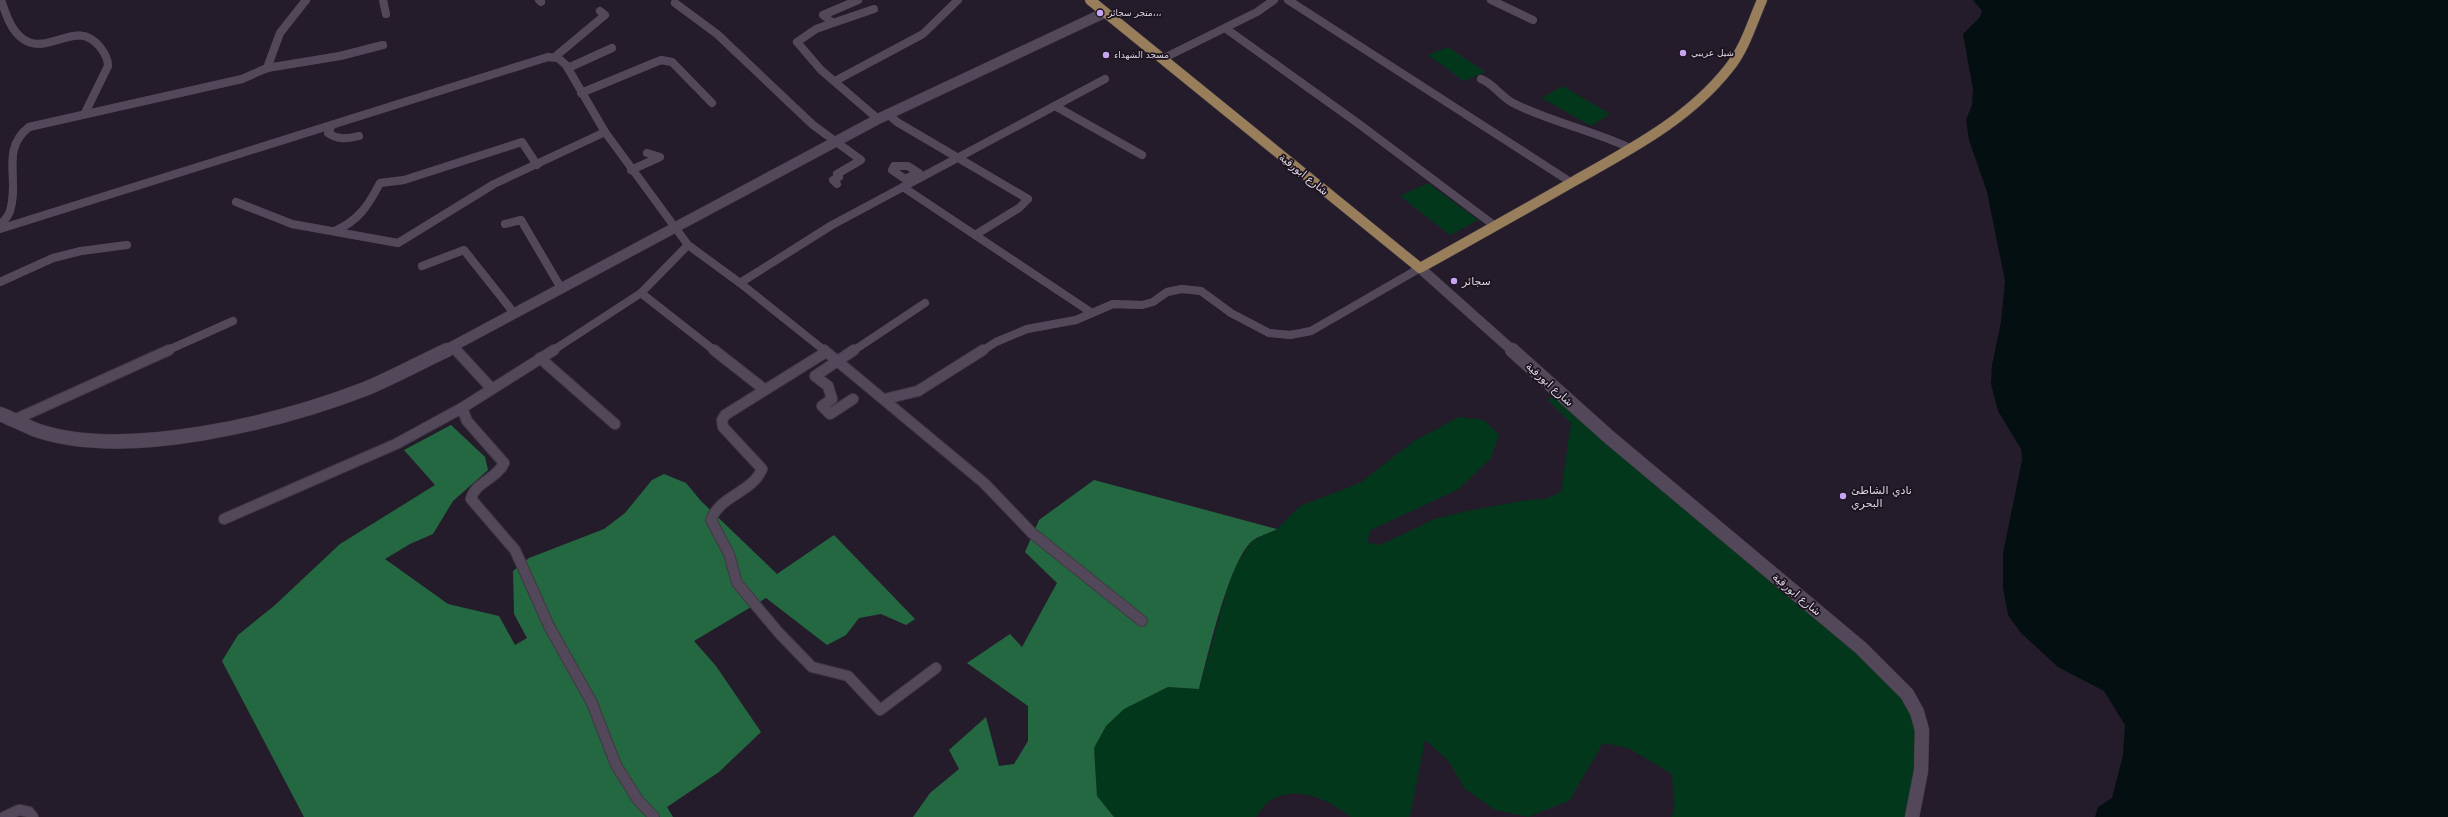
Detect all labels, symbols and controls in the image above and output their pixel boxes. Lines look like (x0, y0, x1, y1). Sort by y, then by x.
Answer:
marker: متجر سجائر،،، (1095, 8, 1105, 18)
place label: متجر سجائر،،، (1107, 8, 1162, 18)
marker: شيل عريبي (1678, 48, 1688, 58)
place label: شيل عريبي (1691, 48, 1734, 58)
marker: مسجد الشهداء (1101, 50, 1111, 60)
place label: مسجد الشهداء (1114, 50, 1169, 60)
street label: شارع ابورقية (1276, 151, 1331, 198)
place label: سجائر (1461, 275, 1491, 288)
marker: سجائر (1449, 276, 1459, 286)
street label: شارع ابورقية (1523, 360, 1576, 409)
place label: نادي الشاطئ البحري (1851, 484, 1912, 510)
marker: نادي الشاطئ البحري (1838, 491, 1848, 501)
street label: شارع ابورقية (1770, 570, 1824, 618)

